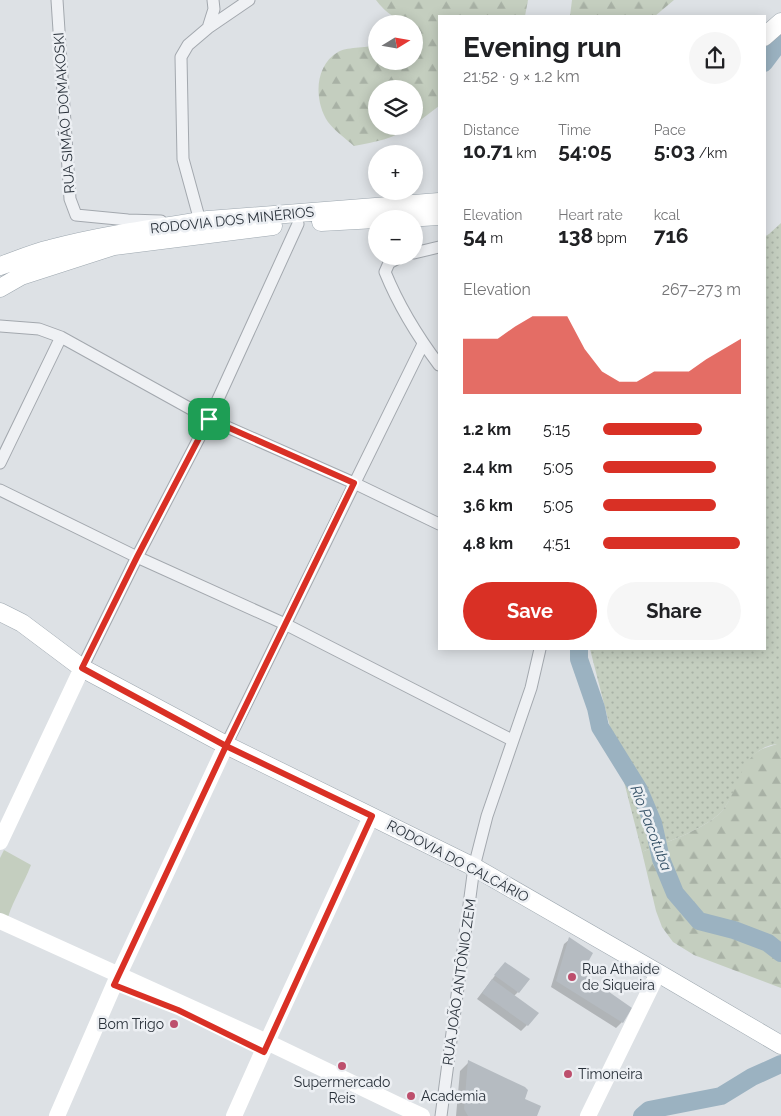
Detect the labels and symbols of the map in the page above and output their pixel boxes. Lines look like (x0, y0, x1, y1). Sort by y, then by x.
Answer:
north arrow (368, 15, 422, 70)
street label: RUA SIMÃO DOMAKOSKI (49, 32, 78, 194)
street label: RODOVIA DOS MINÉRIOS (149, 202, 315, 237)
pin (188, 398, 230, 440)
water label: Rio Pacotuba (626, 783, 676, 873)
street label: RODOVIA DO CALCÁRIO (384, 816, 532, 905)
street label: RUA JOÃO ANTÔNIO ZEM (438, 898, 479, 1066)
place label: Rua Athaide de Siqueira (582, 961, 660, 993)
marker: Rua Athaide de Siqueira (566, 971, 578, 983)
place label: Bom Trigo (98, 1016, 164, 1032)
marker: Bom Trigo (168, 1018, 180, 1030)
marker: Supermercado Reis (336, 1060, 348, 1072)
place label: Timoneira (578, 1066, 643, 1082)
marker: Timoneira (562, 1068, 574, 1080)
place label: Supermercado Reis (294, 1074, 390, 1106)
place label: Academia (421, 1088, 486, 1104)
marker: Academia (405, 1090, 417, 1102)

